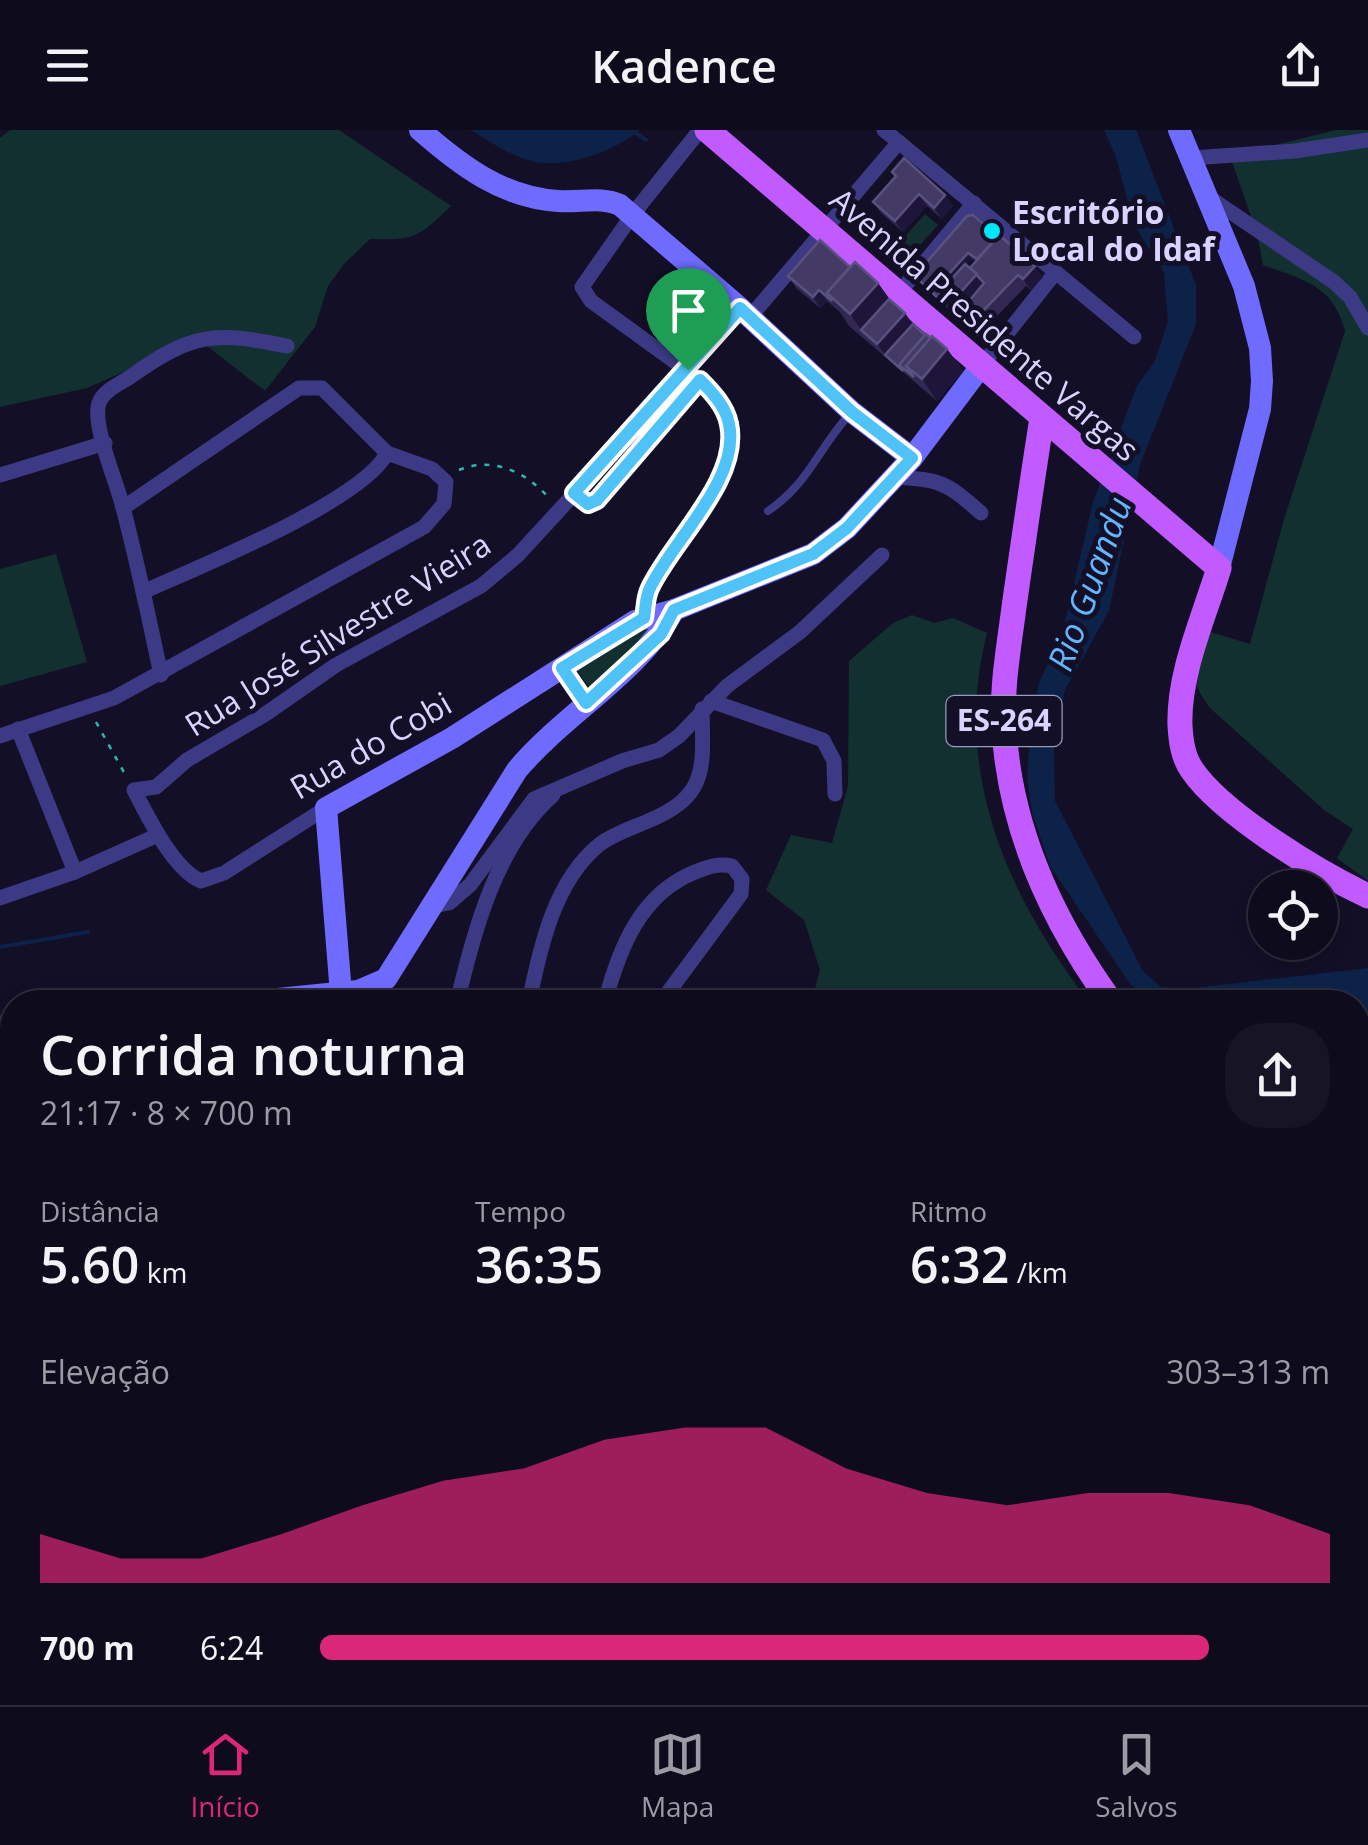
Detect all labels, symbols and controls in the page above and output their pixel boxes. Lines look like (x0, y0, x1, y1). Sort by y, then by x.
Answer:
text: Kadence (591, 35, 777, 96)
icon: menu (40, 38, 95, 93)
icon: share (1273, 38, 1328, 93)
street label: Avenida Presidente Vargas (821, 178, 1149, 470)
place label: Escritório Local do Idaf (1012, 190, 1216, 270)
marker: Escritório Local do Idaf (981, 220, 1003, 242)
pin (646, 268, 731, 371)
icon: arrive (661, 283, 716, 338)
water label: Rio Guandu (1035, 490, 1142, 677)
street label: Rua José Silvestre Vieira (176, 522, 498, 745)
street label: Rua do Cobi (282, 681, 459, 808)
road number: ES-264 (946, 696, 1062, 746)
map controls (1248, 870, 1338, 960)
button: locate (1248, 870, 1338, 960)
text: Corrida noturna (40, 1016, 467, 1091)
button: share (1225, 1023, 1330, 1128)
text: 21:17 · 8 × 700 m (40, 1091, 293, 1134)
text: Distância (40, 1192, 159, 1230)
text: Tempo (475, 1192, 566, 1230)
text: Ritmo (910, 1192, 987, 1230)
text: 5.60 (40, 1230, 139, 1298)
text: 36:35 (475, 1230, 603, 1298)
text: 6:32 (910, 1230, 1009, 1298)
text: km (139, 1253, 187, 1291)
text: /km (1009, 1253, 1068, 1291)
text: Elevação (40, 1350, 170, 1393)
text: 303–313 m (1166, 1350, 1330, 1393)
text: 700 m (40, 1626, 135, 1669)
text: 6:24 (200, 1626, 263, 1669)
tab: Início (191, 1727, 260, 1825)
tab: Mapa (641, 1727, 714, 1825)
tab: Salvos (1095, 1727, 1177, 1825)

